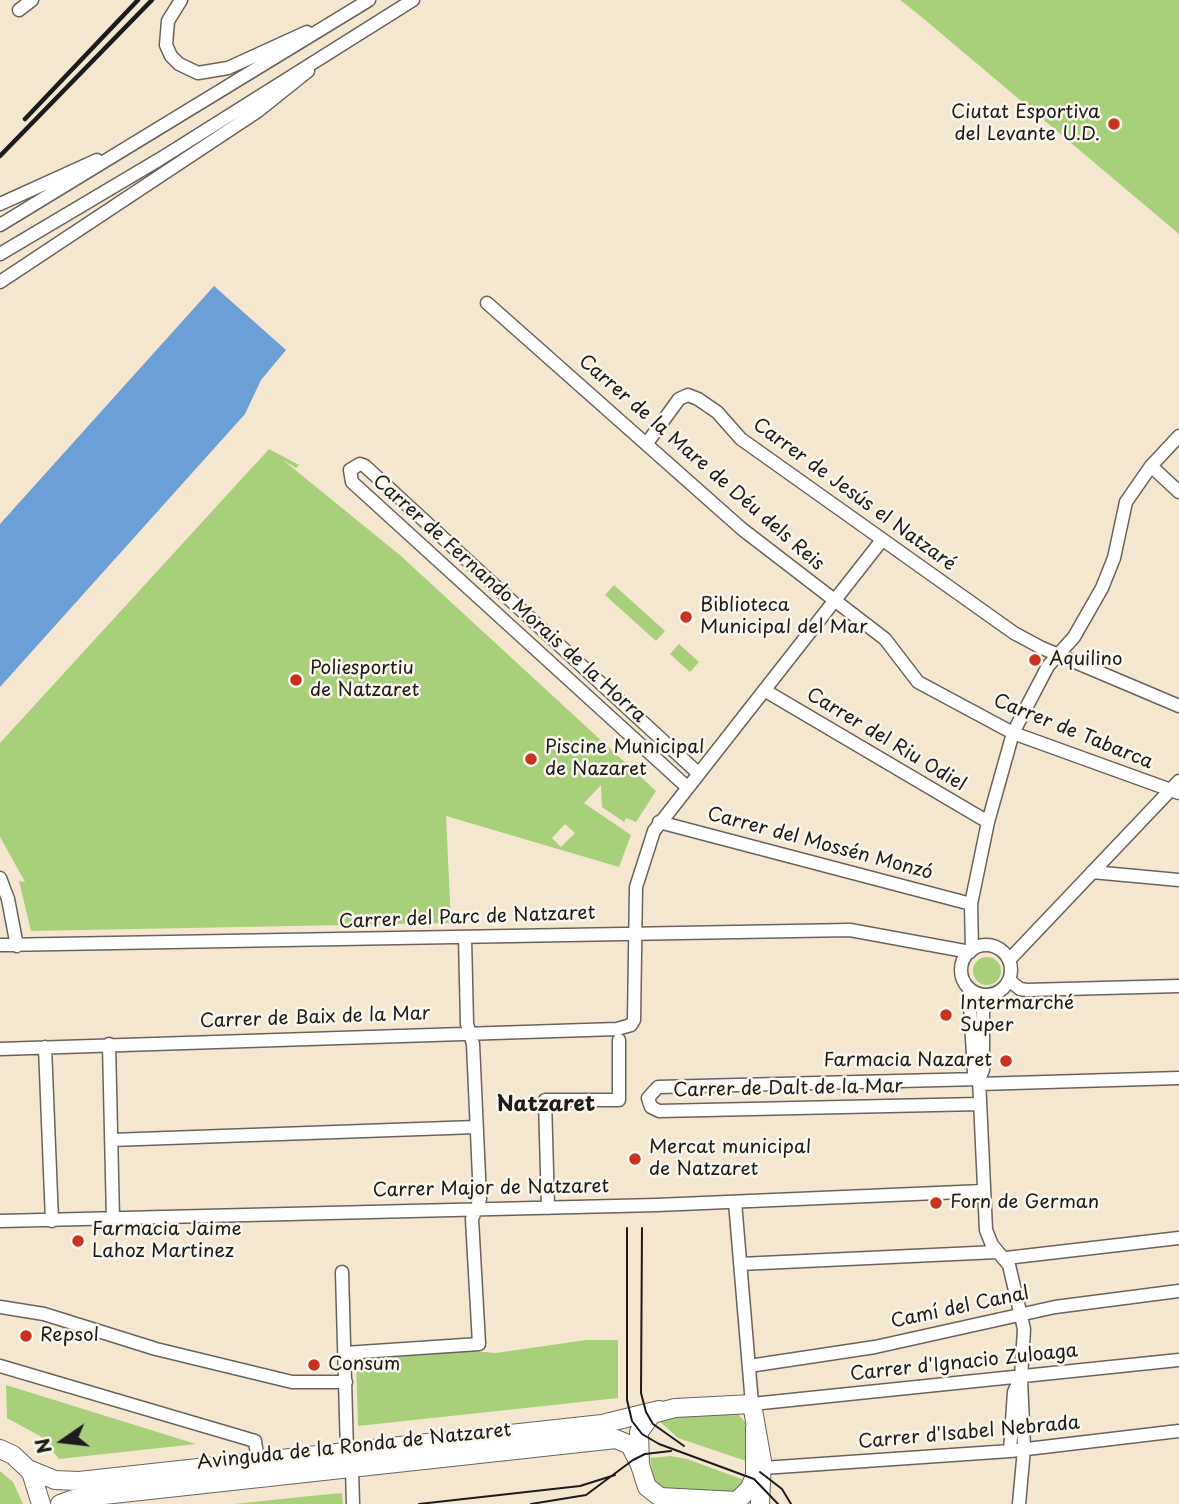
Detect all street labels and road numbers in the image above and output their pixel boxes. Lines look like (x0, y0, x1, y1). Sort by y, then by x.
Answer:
street label: Carrer de la Mare de Déu dels Reis (574, 350, 828, 576)
street label: Carrer de Jesús el Natzaré (748, 414, 960, 576)
street label: Carrer de Fernando Morais de la Horra (368, 470, 650, 728)
street label: Carrer del Riu Odiel (802, 683, 970, 797)
street label: Carrer de Tabarca (990, 690, 1156, 774)
street label: Carrer del Mossén Monzó (705, 803, 935, 885)
street label: Carrer del Parc de Natzaret (338, 902, 596, 934)
street label: Carrer de Baix de la Mar (199, 1003, 431, 1033)
street label: Carrer de Dalt de la Mar (673, 1076, 903, 1102)
street label: Carrer Major de Natzaret (373, 1176, 609, 1202)
street label: Camí del Canal (889, 1282, 1031, 1334)
street label: Carrer d'Ignacio Zuloaga (849, 1340, 1079, 1386)
street label: Carrer d'Isabel Nebrada (857, 1412, 1081, 1454)
street label: Avinguda de la Ronda de Natzaret (196, 1419, 512, 1475)

